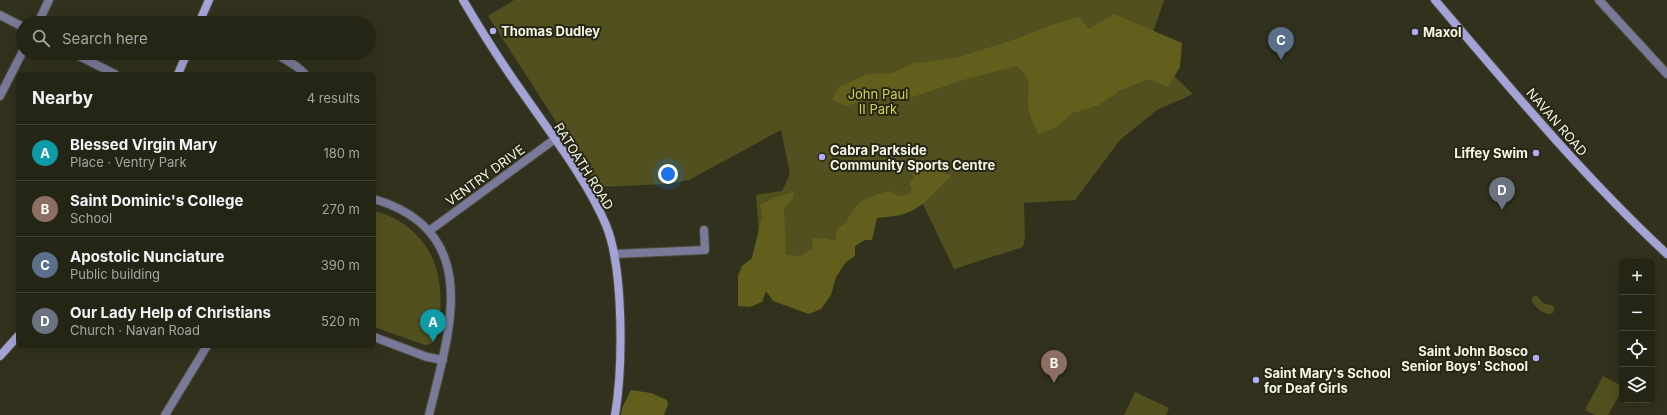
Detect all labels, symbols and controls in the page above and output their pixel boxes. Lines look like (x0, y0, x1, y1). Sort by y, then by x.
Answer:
search box (16, 16, 376, 60)
place label: Thomas Dudley (501, 23, 600, 39)
place label: Maxol (1423, 24, 1461, 40)
marker: Thomas Dudley (488, 26, 498, 36)
icon: search (30, 27, 52, 49)
pin: C (1268, 27, 1294, 60)
marker: Maxol (1410, 27, 1420, 37)
text: Search here (62, 29, 148, 48)
street label: NAVAN ROAD (1523, 85, 1591, 159)
park label: John Paul II Park (848, 86, 908, 117)
text: Nearby (32, 88, 93, 108)
text: 4 results (307, 90, 360, 106)
street label: RATOATH ROAD (551, 120, 617, 212)
text: Blessed Virgin Mary (70, 135, 217, 154)
street label: VENTRY DRIVE (442, 141, 528, 209)
place label: Cabra Parkside Community Sports Centre (830, 142, 995, 173)
text: A (40, 145, 50, 161)
text: 180 m (323, 145, 360, 161)
place label: Liffey Swim (1454, 145, 1528, 161)
marker: Liffey Swim (1531, 148, 1541, 158)
marker: Cabra Parkside Community Sports Centre (817, 152, 827, 162)
text: Place · Ventry Park (70, 154, 187, 170)
your location (658, 164, 678, 184)
pin: D (1489, 177, 1515, 210)
text: Saint Dominic's College (70, 191, 243, 210)
text: B (41, 201, 49, 217)
text: 270 m (322, 201, 360, 217)
text: School (70, 210, 112, 226)
text: Apostolic Nunciature (70, 247, 225, 266)
text: C (40, 257, 50, 273)
text: 390 m (321, 257, 360, 273)
map controls (1619, 259, 1655, 403)
button: + (1619, 259, 1655, 295)
text: Public building (70, 266, 160, 282)
button: − (1619, 295, 1655, 331)
text: Our Lady Help of Christians (70, 303, 271, 322)
pin: A (420, 309, 446, 342)
text: D (40, 313, 50, 329)
text: 520 m (321, 313, 360, 329)
text: Church · Navan Road (70, 322, 200, 338)
button: locate (1619, 331, 1655, 367)
place label: Saint John Bosco Senior Boys' School (1401, 343, 1528, 374)
pin: B (1041, 350, 1067, 383)
marker: Saint John Bosco Senior Boys' School (1531, 353, 1541, 363)
place label: Saint Mary's School for Deaf Girls (1264, 365, 1391, 396)
button: layers (1619, 367, 1655, 403)
marker: Saint Mary's School for Deaf Girls (1251, 375, 1261, 385)

